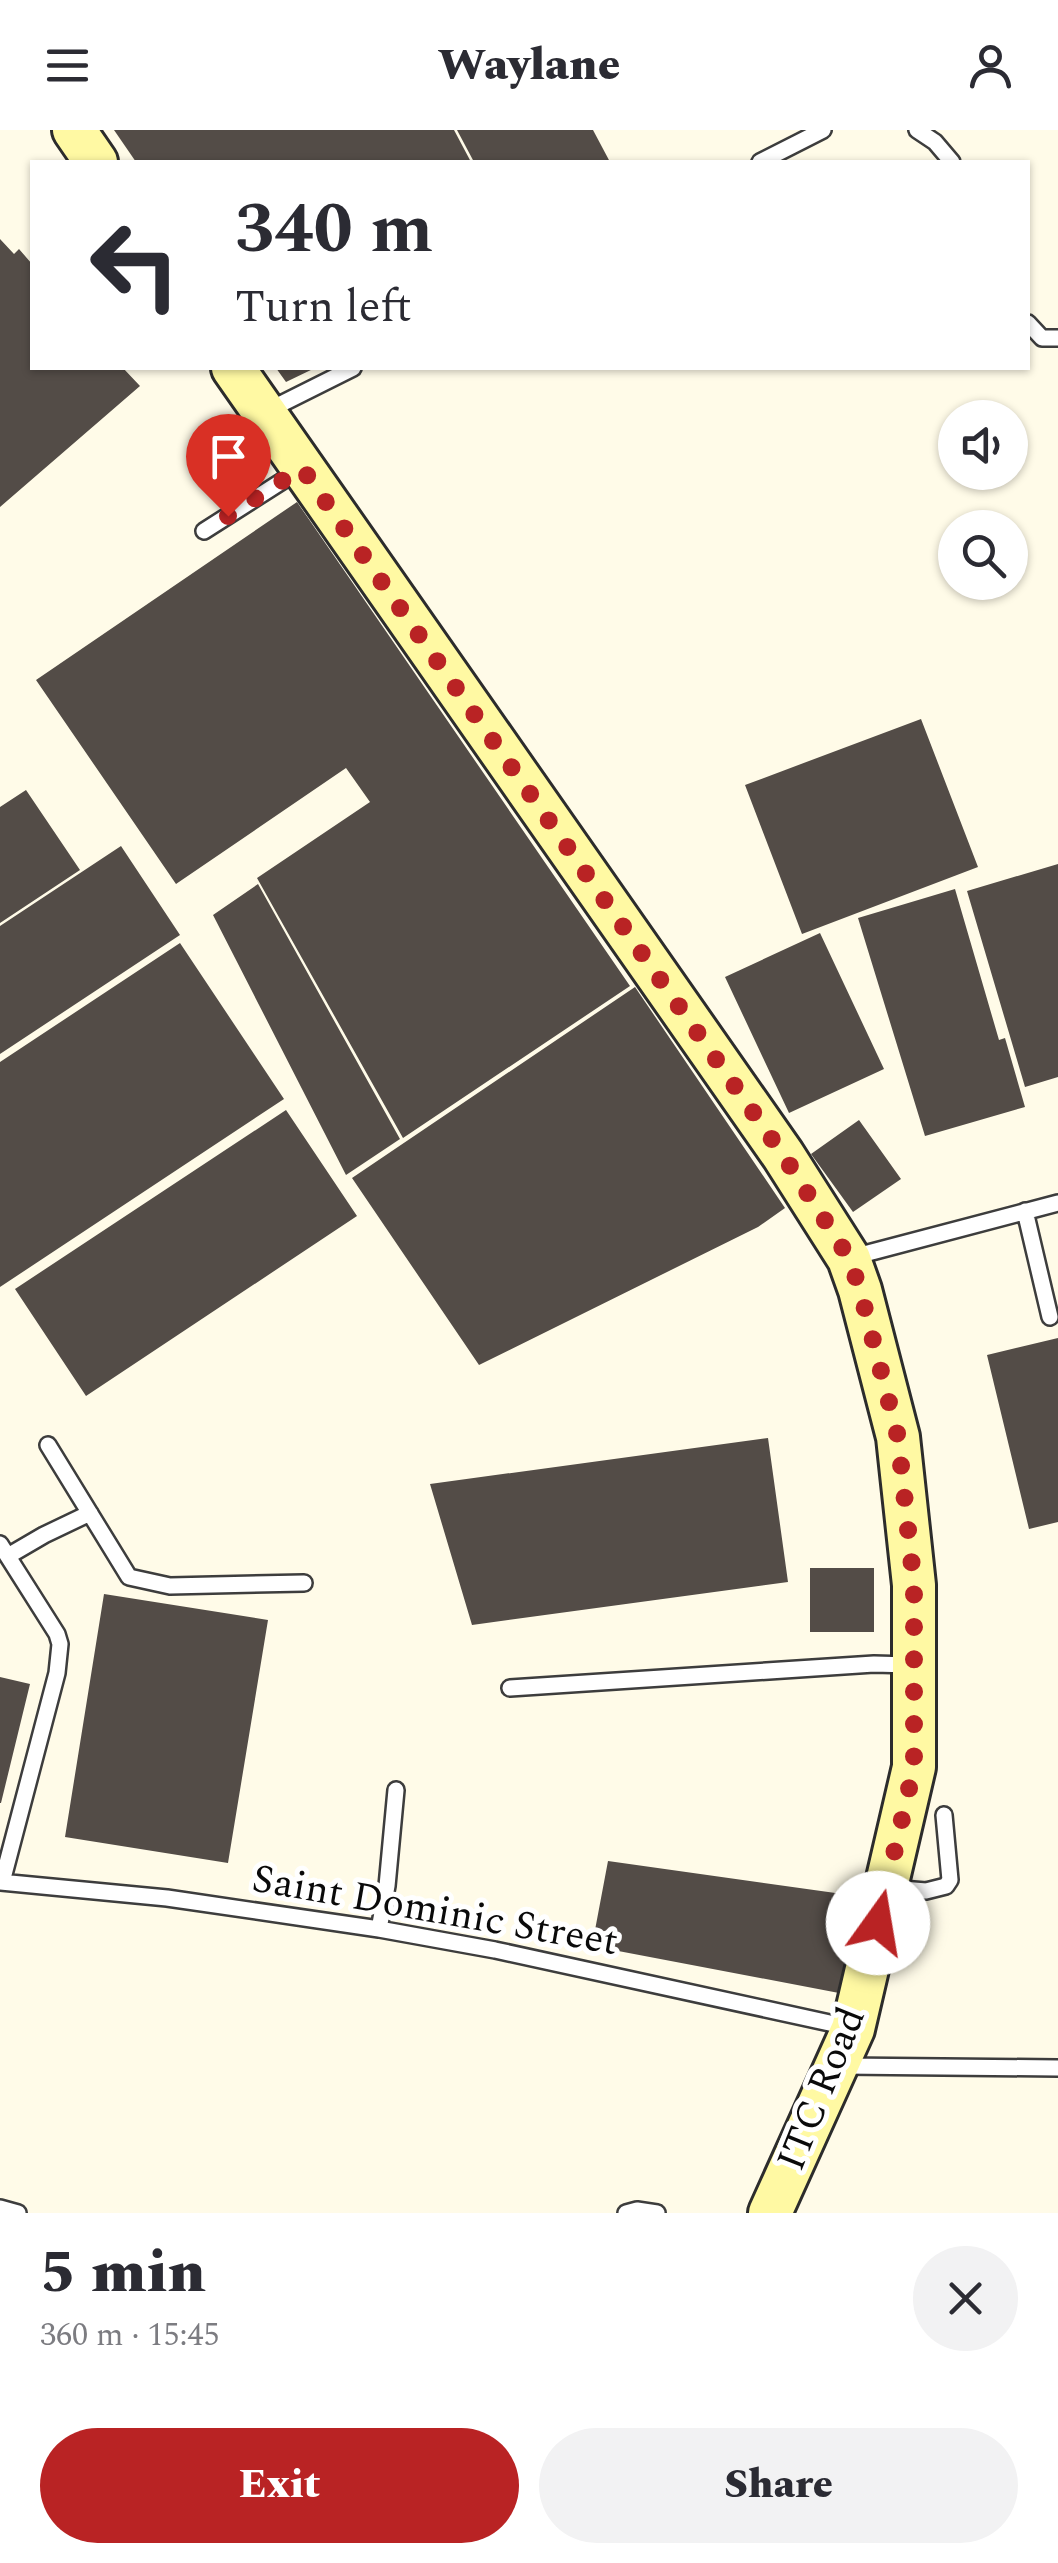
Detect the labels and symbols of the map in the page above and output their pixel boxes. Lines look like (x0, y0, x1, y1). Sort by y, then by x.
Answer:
pin (186, 414, 271, 517)
street label: Saint Dominic Street (247, 1849, 623, 1973)
position arrow (826, 1871, 930, 1975)
street label: ITC Road (762, 1998, 882, 2180)

